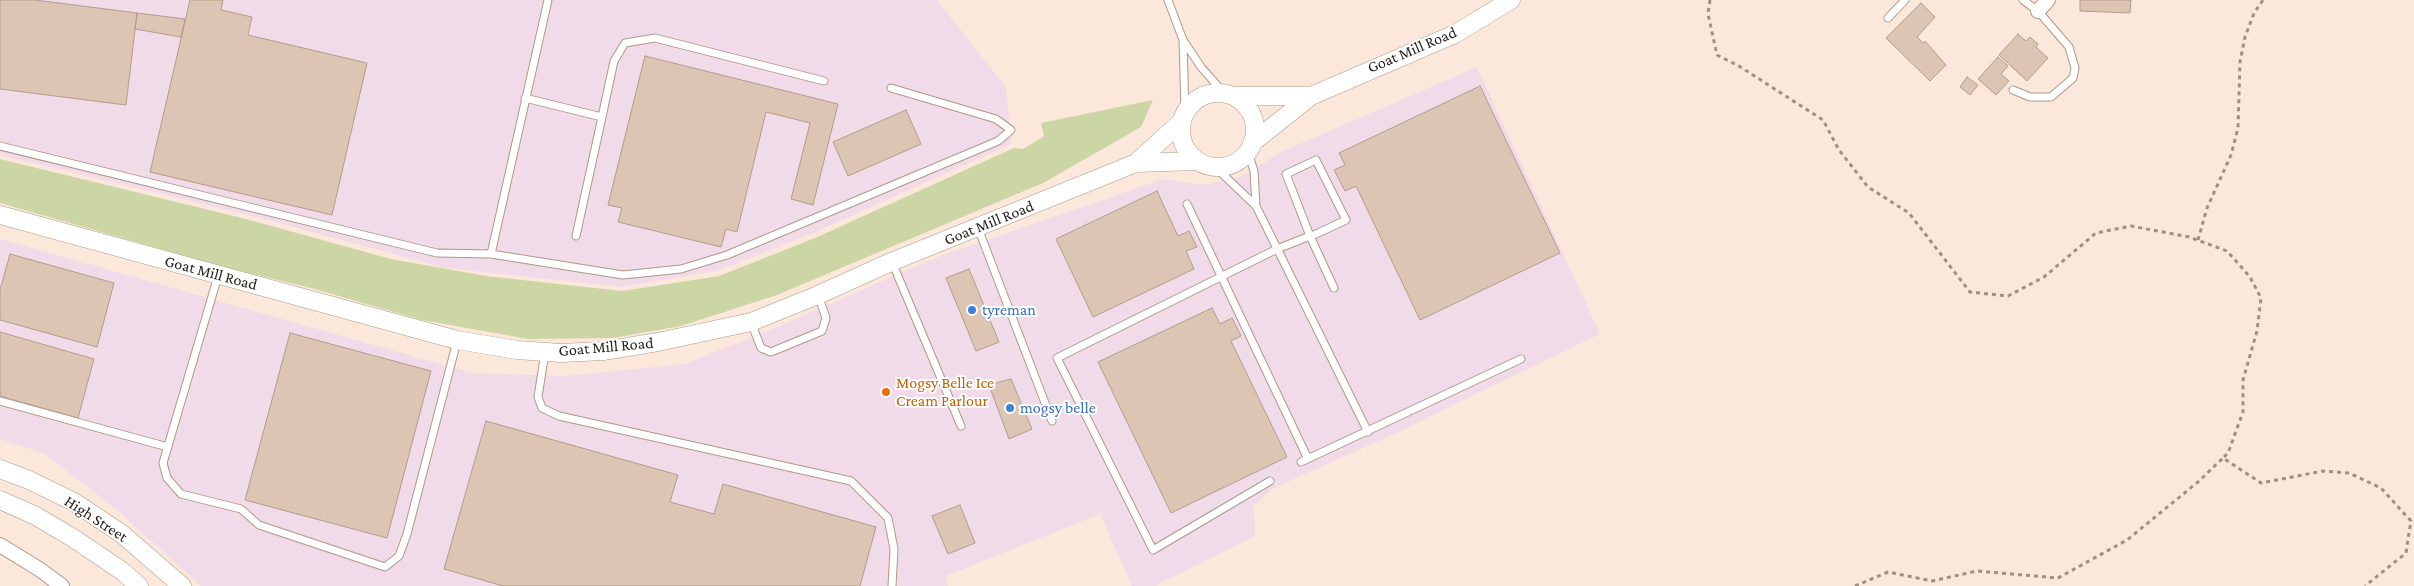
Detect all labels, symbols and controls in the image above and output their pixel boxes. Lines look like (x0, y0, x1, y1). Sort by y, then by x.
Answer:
street label: Goat Mill Road (1364, 23, 1460, 77)
street label: Goat Mill Road (941, 196, 1037, 250)
street label: Goat Mill Road (163, 251, 259, 295)
place label: tyreman (982, 300, 1036, 320)
marker: tyreman (966, 304, 978, 316)
street label: Goat Mill Road (558, 333, 654, 361)
place label: Mogsy Belle Ice Cream Parlour (896, 373, 994, 411)
marker: Mogsy Belle Ice Cream Parlour (880, 386, 892, 398)
place label: mogsy belle (1020, 398, 1096, 418)
marker: mogsy belle (1004, 402, 1016, 414)
street label: High Street (61, 491, 131, 547)

